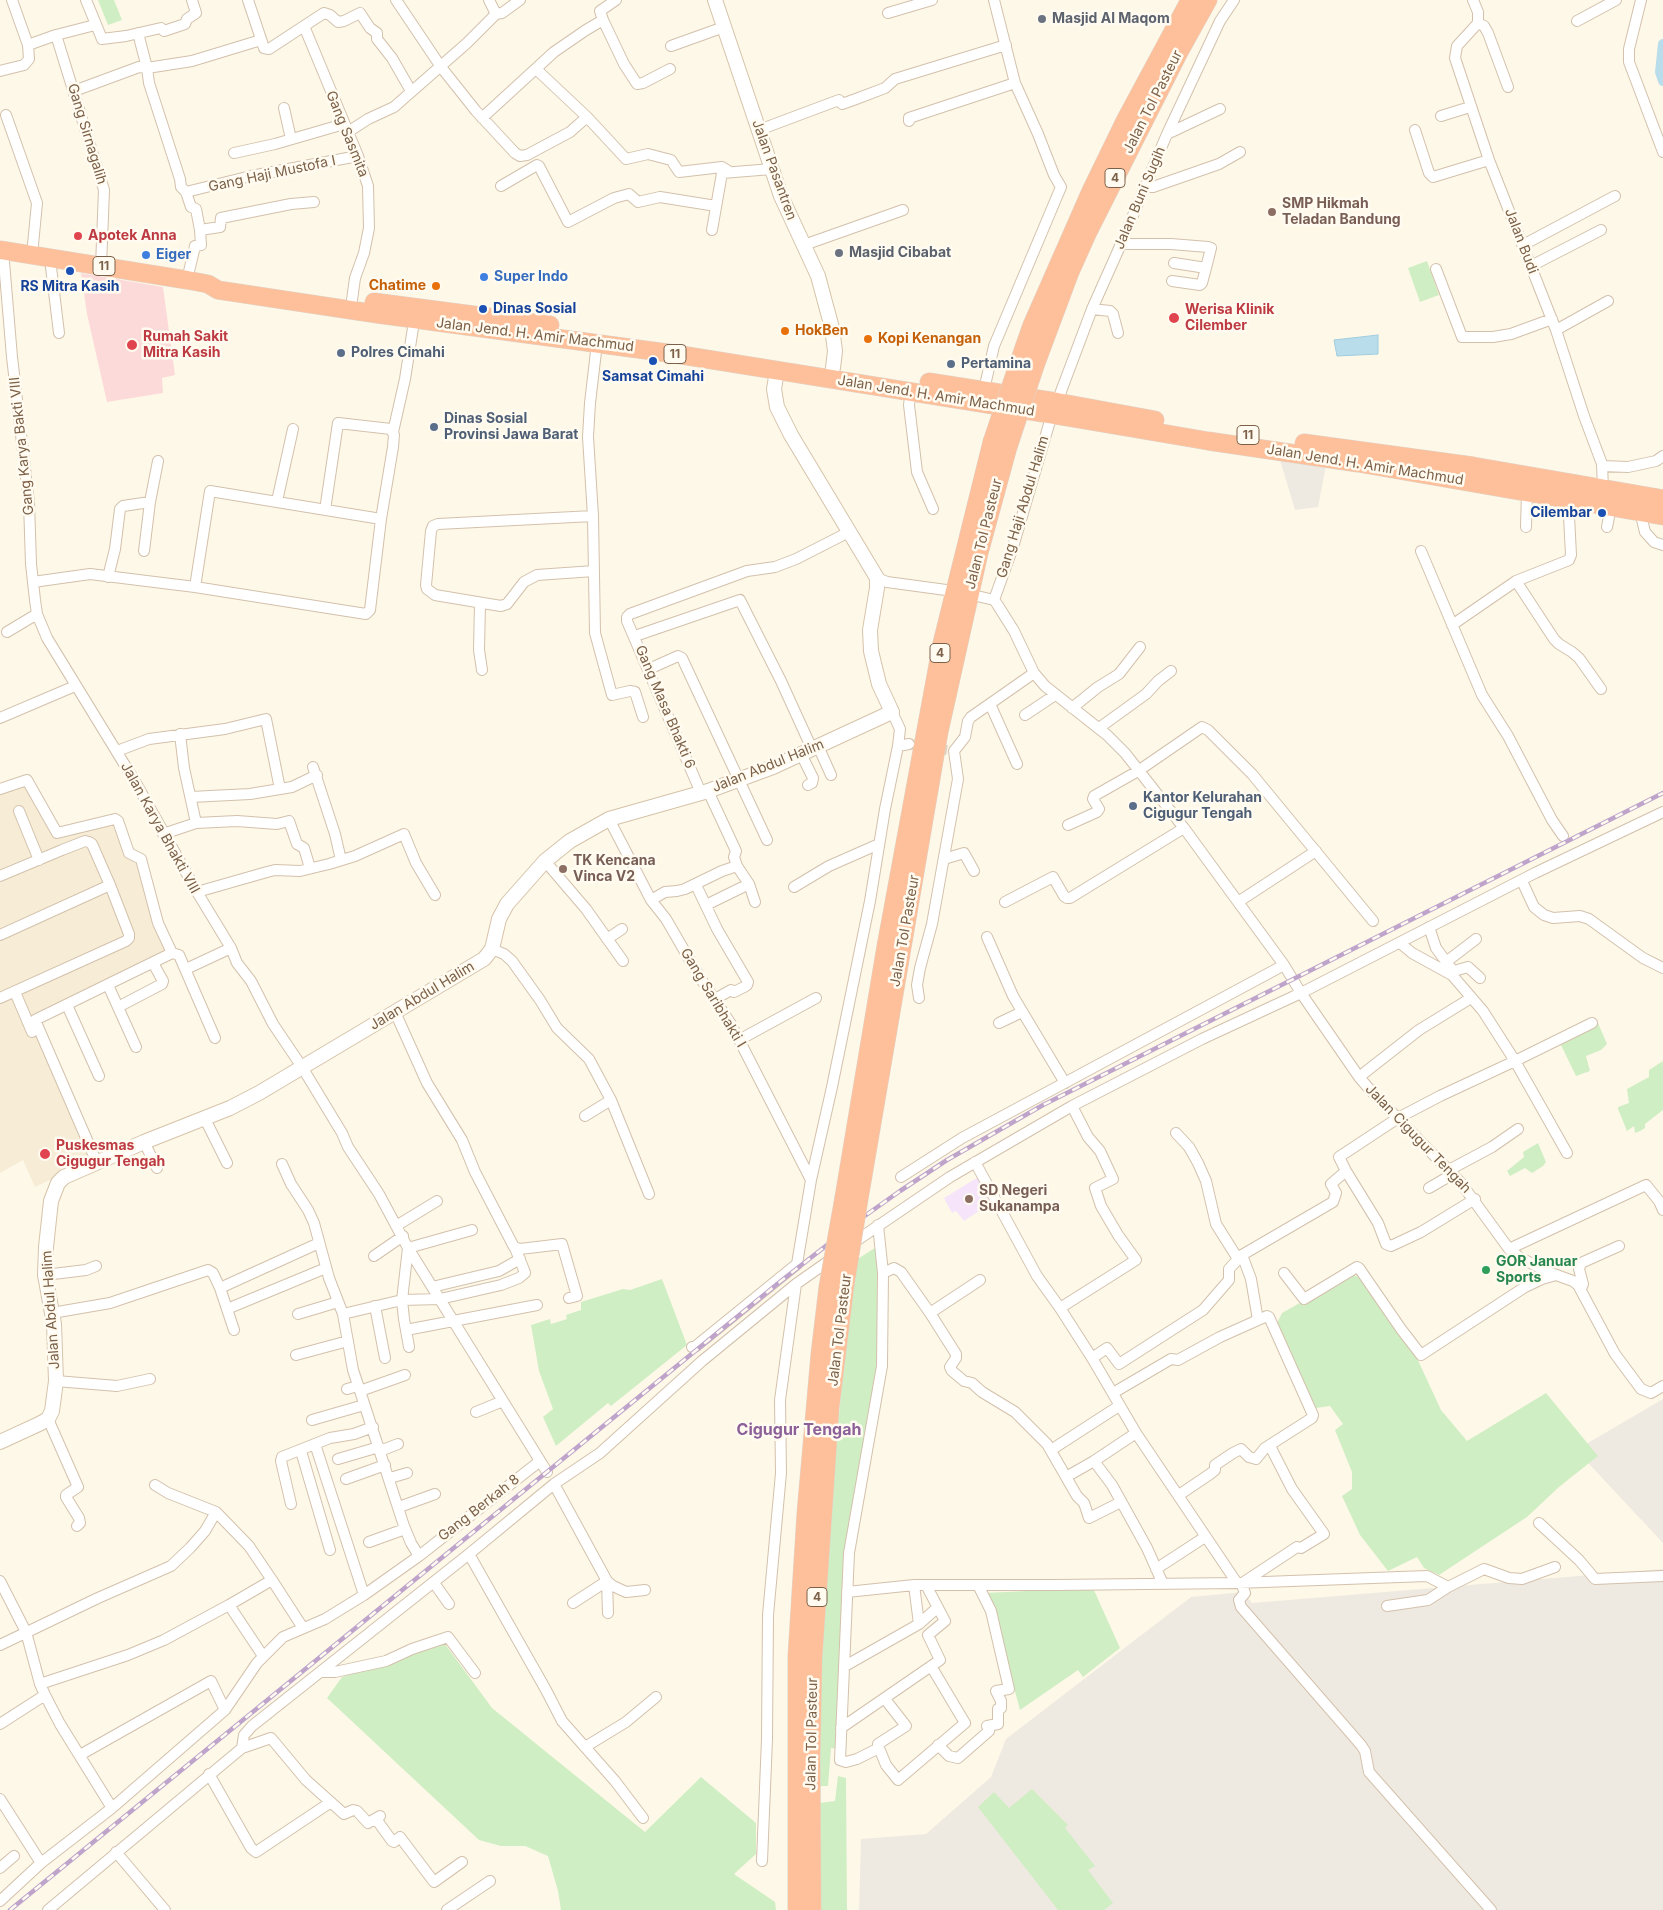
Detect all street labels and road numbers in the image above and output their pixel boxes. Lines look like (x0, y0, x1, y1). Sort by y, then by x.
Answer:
street label: Jalan Tol Pasteur (1120, 48, 1186, 156)
street label: Gang Sirnagalih (64, 82, 110, 186)
street label: Gang Sasmita (322, 88, 372, 180)
street label: Jalan Pasantren (748, 117, 800, 223)
street label: Jalan Buni Sugih (1111, 144, 1169, 252)
street label: Gang Haji Mustofa I (207, 152, 337, 196)
road number: 4 (1105, 168, 1125, 188)
street label: Jalan Budi (1501, 206, 1541, 276)
road number: 11 (93, 256, 115, 276)
street label: Jalan Jend. H. Amir Machmud (435, 315, 635, 355)
road number: 11 (664, 344, 686, 364)
street label: Jalan Jend. H. Amir Machmud (836, 372, 1036, 420)
street label: Gang Karya Bakti VIII (6, 376, 38, 516)
road number: 11 (1237, 426, 1259, 444)
street label: Gang Haji Abdul Halim (993, 434, 1053, 580)
street label: Jalan Jend. H. Amir Machmud (1265, 441, 1465, 489)
street label: Jalan Tol Pasteur (962, 477, 1006, 591)
street label: Gang Masa Bhakti 6 (631, 643, 699, 771)
road number: 4 (930, 644, 950, 662)
street label: Jalan Abdul Halim (710, 736, 826, 796)
street label: Jalan Karya Bhakti VIII (117, 759, 203, 897)
street label: Jalan Tol Pasteur (887, 874, 923, 988)
street label: Gang Saribhakti I (677, 945, 749, 1051)
street label: Jalan Abdul Halim (367, 958, 477, 1034)
street label: Jalan Cigugur Tengah (1362, 1081, 1474, 1197)
street label: Jalan Abdul Halim (38, 1250, 64, 1370)
street label: Jalan Tol Pasteur (825, 1273, 855, 1387)
street label: Gang Berkah 8 (435, 1471, 523, 1545)
road number: 4 (807, 1588, 827, 1606)
street label: Jalan Tol Pasteur (803, 1677, 821, 1791)

